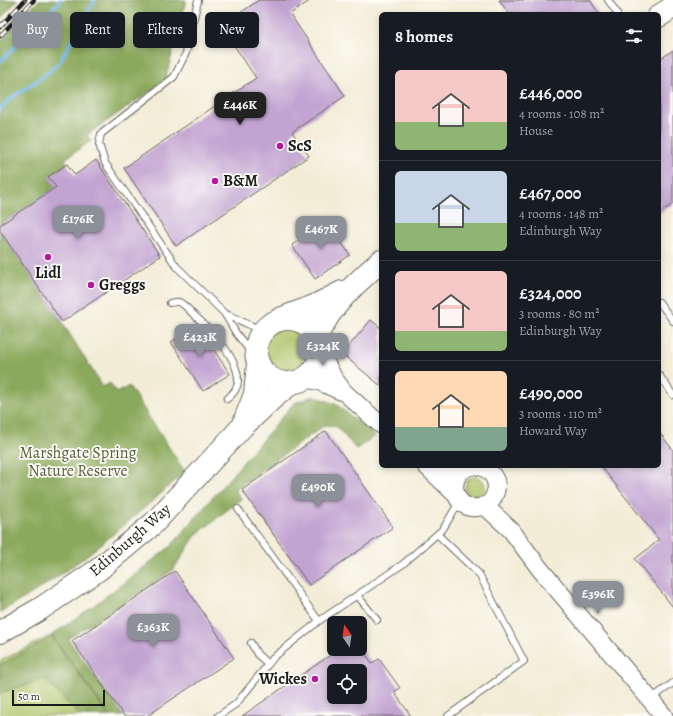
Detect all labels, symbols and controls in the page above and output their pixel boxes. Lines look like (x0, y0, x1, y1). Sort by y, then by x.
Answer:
chip: Buy (12, 12, 62, 48)
chip: Rent (70, 12, 125, 48)
chip: Filters (133, 12, 197, 48)
chip: New (205, 12, 259, 48)
text: 8 homes (395, 25, 453, 48)
icon: filters (623, 25, 645, 47)
text: £446,000 (519, 82, 582, 105)
icon: home (427, 86, 475, 134)
pin: £446K (212, 92, 268, 126)
text: £446K (223, 96, 257, 113)
text: 4 rooms · 108 m² (519, 105, 604, 122)
text: House (519, 122, 553, 139)
place label: ScS (288, 135, 312, 157)
marker: ScS (275, 141, 285, 151)
place label: B&M (223, 170, 259, 192)
marker: B&M (210, 176, 220, 186)
text: £467,000 (519, 182, 581, 205)
icon: home (427, 187, 475, 235)
text: 4 rooms · 148 m² (519, 205, 603, 222)
pin: £176K (50, 206, 106, 240)
text: £176K (62, 210, 94, 227)
pin: £467K (293, 216, 349, 250)
text: £467K (304, 220, 338, 237)
text: Edinburgh Way (519, 222, 601, 239)
marker: Lidl (43, 252, 53, 262)
place label: Lidl (35, 262, 62, 284)
place label: Greggs (99, 274, 146, 296)
marker: Greggs (86, 280, 96, 290)
text: £324,000 (519, 282, 582, 305)
icon: home (427, 287, 475, 335)
text: 3 rooms · 80 m² (519, 305, 599, 322)
text: Edinburgh Way (519, 322, 601, 339)
pin: £423K (172, 324, 228, 358)
text: £423K (183, 328, 217, 345)
pin: £324K (295, 333, 351, 367)
text: £324K (306, 337, 340, 354)
text: £490,000 (519, 382, 582, 405)
icon: home (427, 387, 475, 435)
text: 3 rooms · 110 m² (519, 405, 602, 422)
text: Howard Way (519, 422, 587, 439)
park label: Marshgate Spring Nature Reserve (19, 442, 137, 482)
pin: £490K (290, 474, 346, 508)
text: £490K (301, 478, 335, 495)
street label: Edinburgh Way (84, 498, 176, 582)
pin: £396K (570, 581, 626, 615)
text: £396K (582, 585, 614, 602)
pin: £363K (125, 614, 181, 648)
north arrow (327, 616, 367, 656)
map controls (327, 616, 367, 704)
text: £363K (137, 618, 169, 635)
button: locate (327, 664, 367, 704)
place label: Wickes (258, 668, 307, 690)
marker: Wickes (310, 674, 320, 684)
scale bar (12, 688, 105, 707)
text: 50 m (18, 689, 40, 704)

